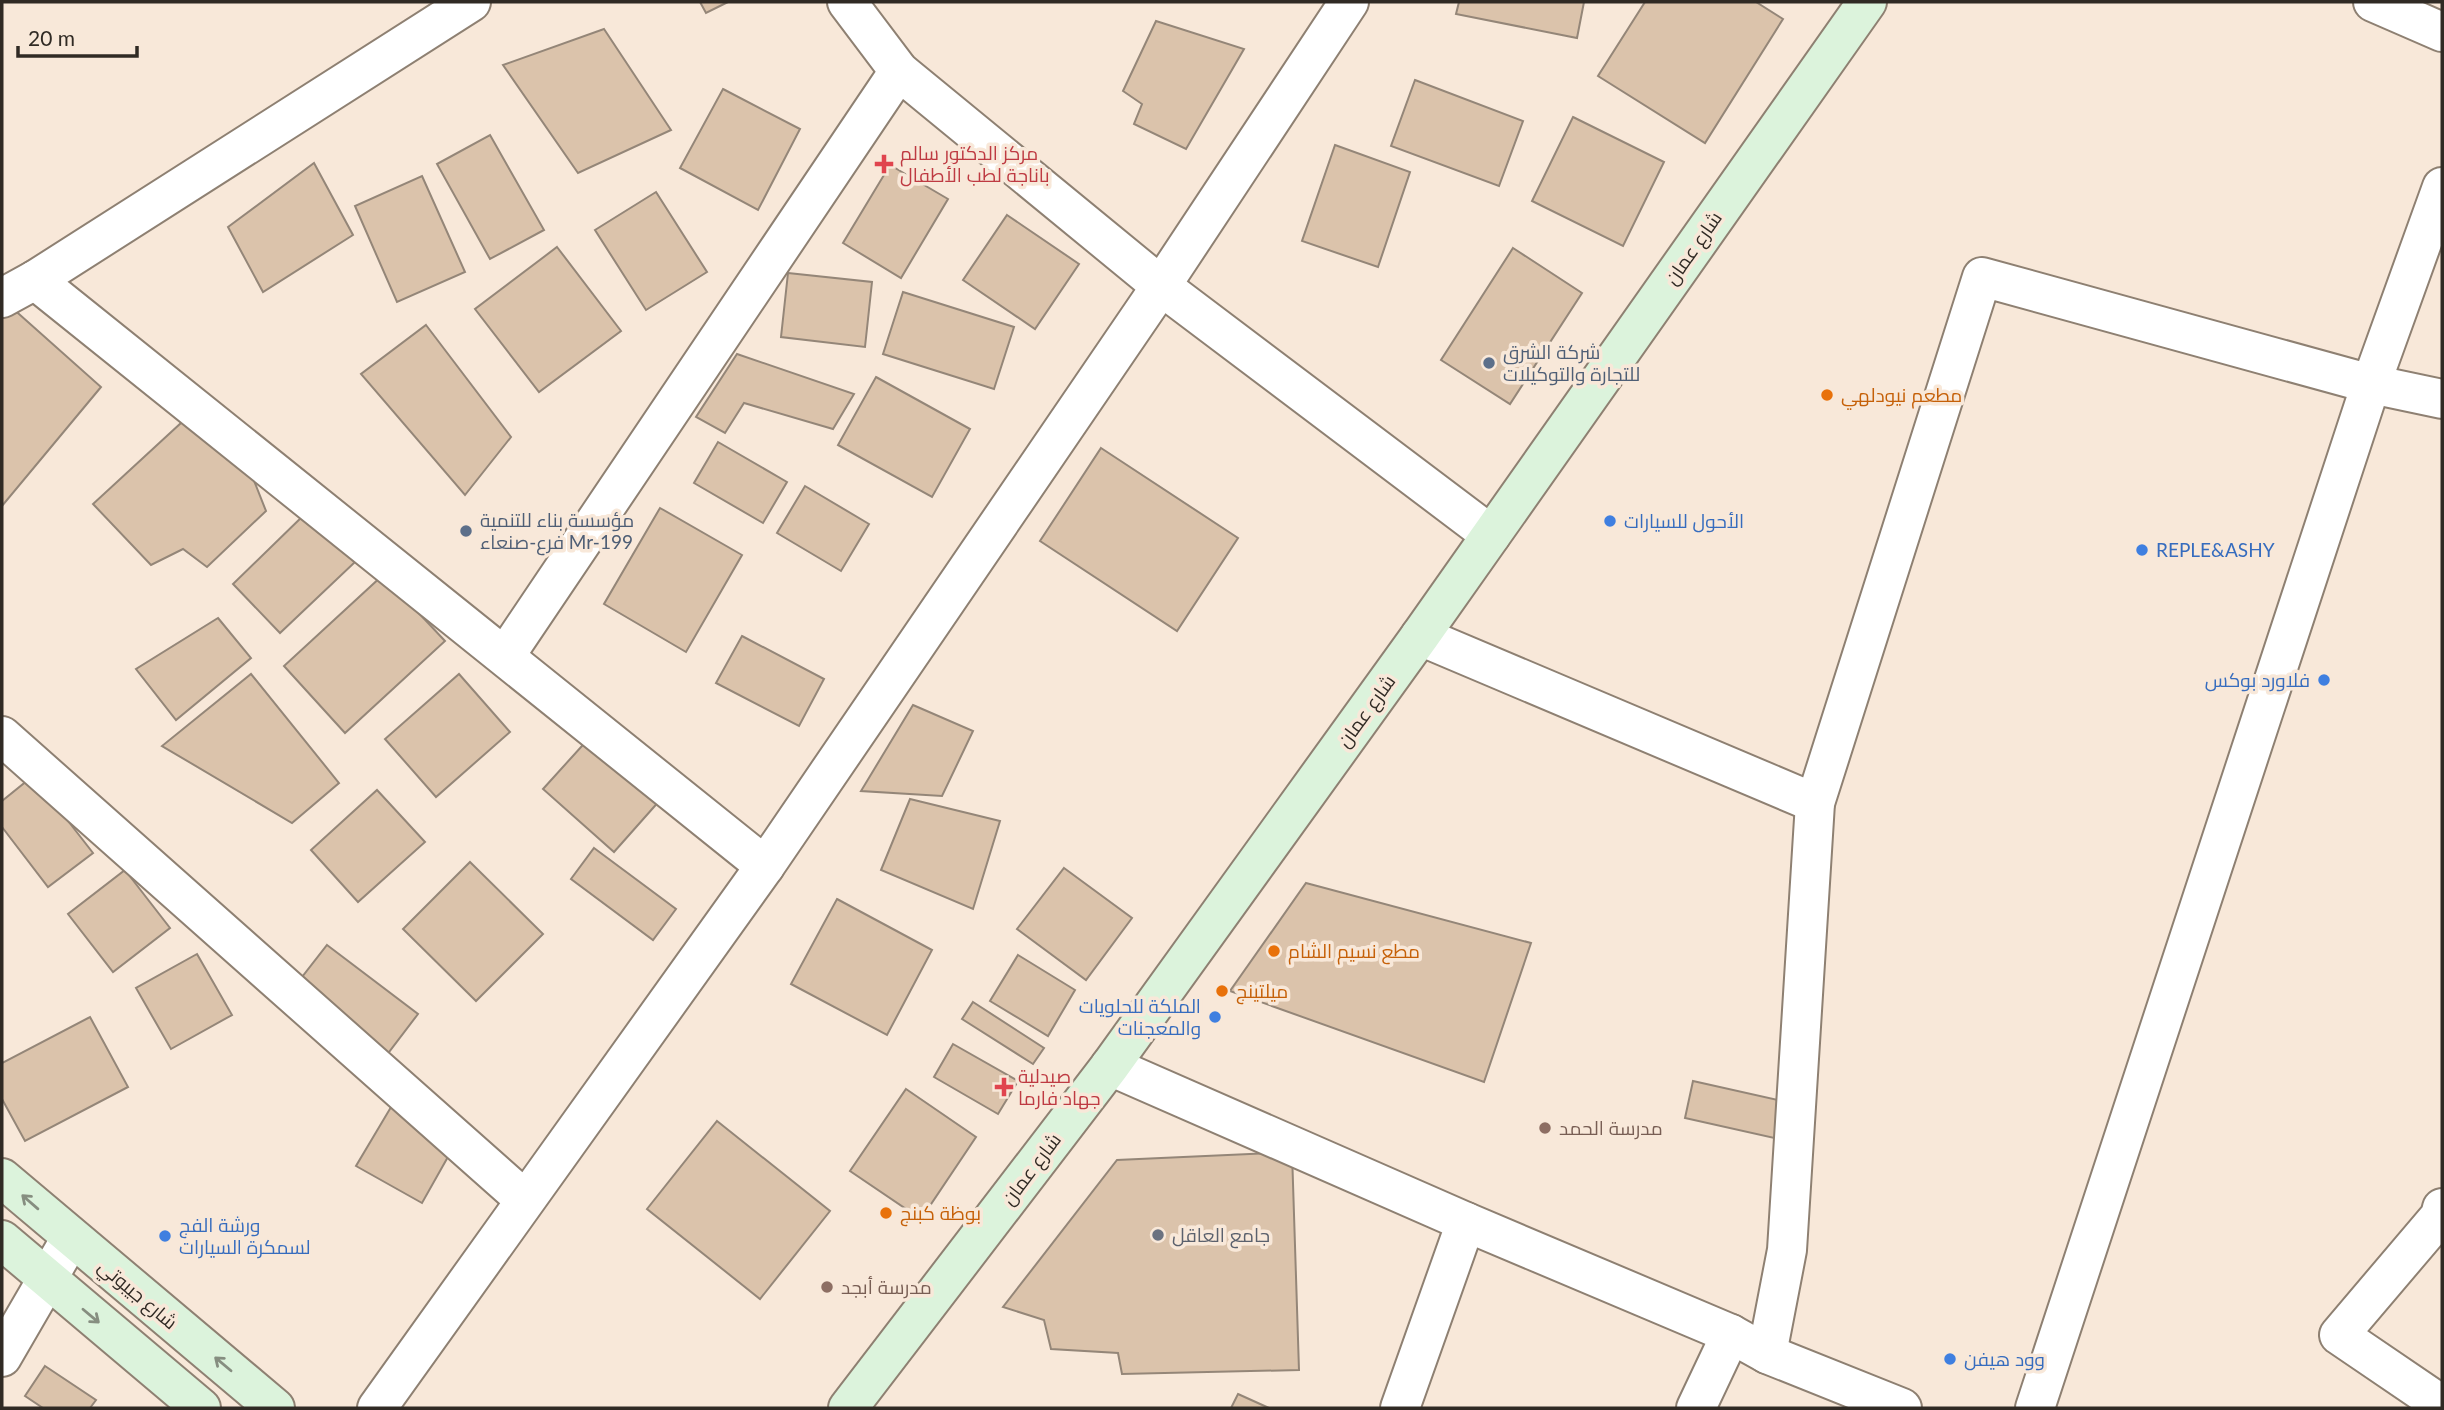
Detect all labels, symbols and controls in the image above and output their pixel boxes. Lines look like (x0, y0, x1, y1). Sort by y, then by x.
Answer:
scale bar (18, 14, 136, 58)
text: 20 m (28, 25, 75, 50)
place label: مركز الدكتور سالم باناجة لطب الأطفال (900, 141, 1049, 187)
marker: مركز الدكتور سالم باناجة لطب الأطفال (874, 154, 894, 174)
street label: شارع عمان (1659, 207, 1729, 290)
place label: شركة الشرق للتجارة والتوكيلات (1503, 340, 1640, 386)
marker: شركة الشرق للتجارة والتوكيلات (1481, 355, 1497, 371)
place label: مطعم نيودلهي (1841, 383, 1962, 410)
marker: مطعم نيودلهي (1819, 387, 1835, 403)
place label: مؤسسة بناء للتنمية فرع-صنعاء Mr-199 (480, 508, 634, 556)
place label: الأحول للسيارات (1624, 509, 1744, 533)
marker: الأحول للسيارات (1602, 513, 1618, 529)
marker: مؤسسة بناء للتنمية فرع-صنعاء Mr-199 (458, 523, 474, 539)
place label: REPLE&ASHY (2156, 538, 2275, 561)
marker: REPLE&ASHY (2134, 542, 2150, 558)
place label: فلاورد بوكس (2205, 668, 2310, 692)
street label: شارع عمان (1332, 670, 1402, 753)
marker: فلاورد بوكس (2316, 672, 2332, 688)
place label: مطع نسيم الشام (1288, 939, 1420, 965)
marker: مطع نسيم الشام (1266, 943, 1282, 959)
place label: ميلتينج (1236, 979, 1288, 1005)
marker: ميلتينج (1214, 983, 1230, 999)
place label: الملكة للحلويات والمعجنات (1079, 994, 1201, 1040)
marker: الملكة للحلويات والمعجنات (1207, 1009, 1223, 1025)
place label: صيدلية جهاد فارما (1018, 1064, 1101, 1110)
marker: صيدلية جهاد فارما (996, 1079, 1012, 1095)
place label: مدرسة الحمد (1559, 1116, 1663, 1140)
marker: مدرسة الحمد (1537, 1120, 1553, 1136)
street label: شارع عمان (996, 1128, 1067, 1211)
one-way arrow (21, 1194, 39, 1210)
place label: بوظة كبنج (900, 1201, 981, 1227)
marker: بوظة كبنج (878, 1205, 894, 1221)
place label: ورشة الفج لسمكرة السيارات (179, 1213, 311, 1259)
place label: جامع العاقل (1172, 1223, 1270, 1249)
marker: جامع العاقل (1150, 1227, 1166, 1243)
marker: ورشة الفج لسمكرة السيارات (157, 1228, 173, 1244)
street label: شارع جيبوتي (91, 1254, 183, 1336)
place label: مدرسة أبجد (841, 1275, 932, 1299)
marker: مدرسة أبجد (819, 1279, 835, 1295)
one-way arrow (82, 1308, 100, 1324)
place label: وود هيفن (1964, 1347, 2045, 1371)
marker: وود هيفن (1942, 1351, 1958, 1367)
one-way arrow (214, 1357, 232, 1372)

